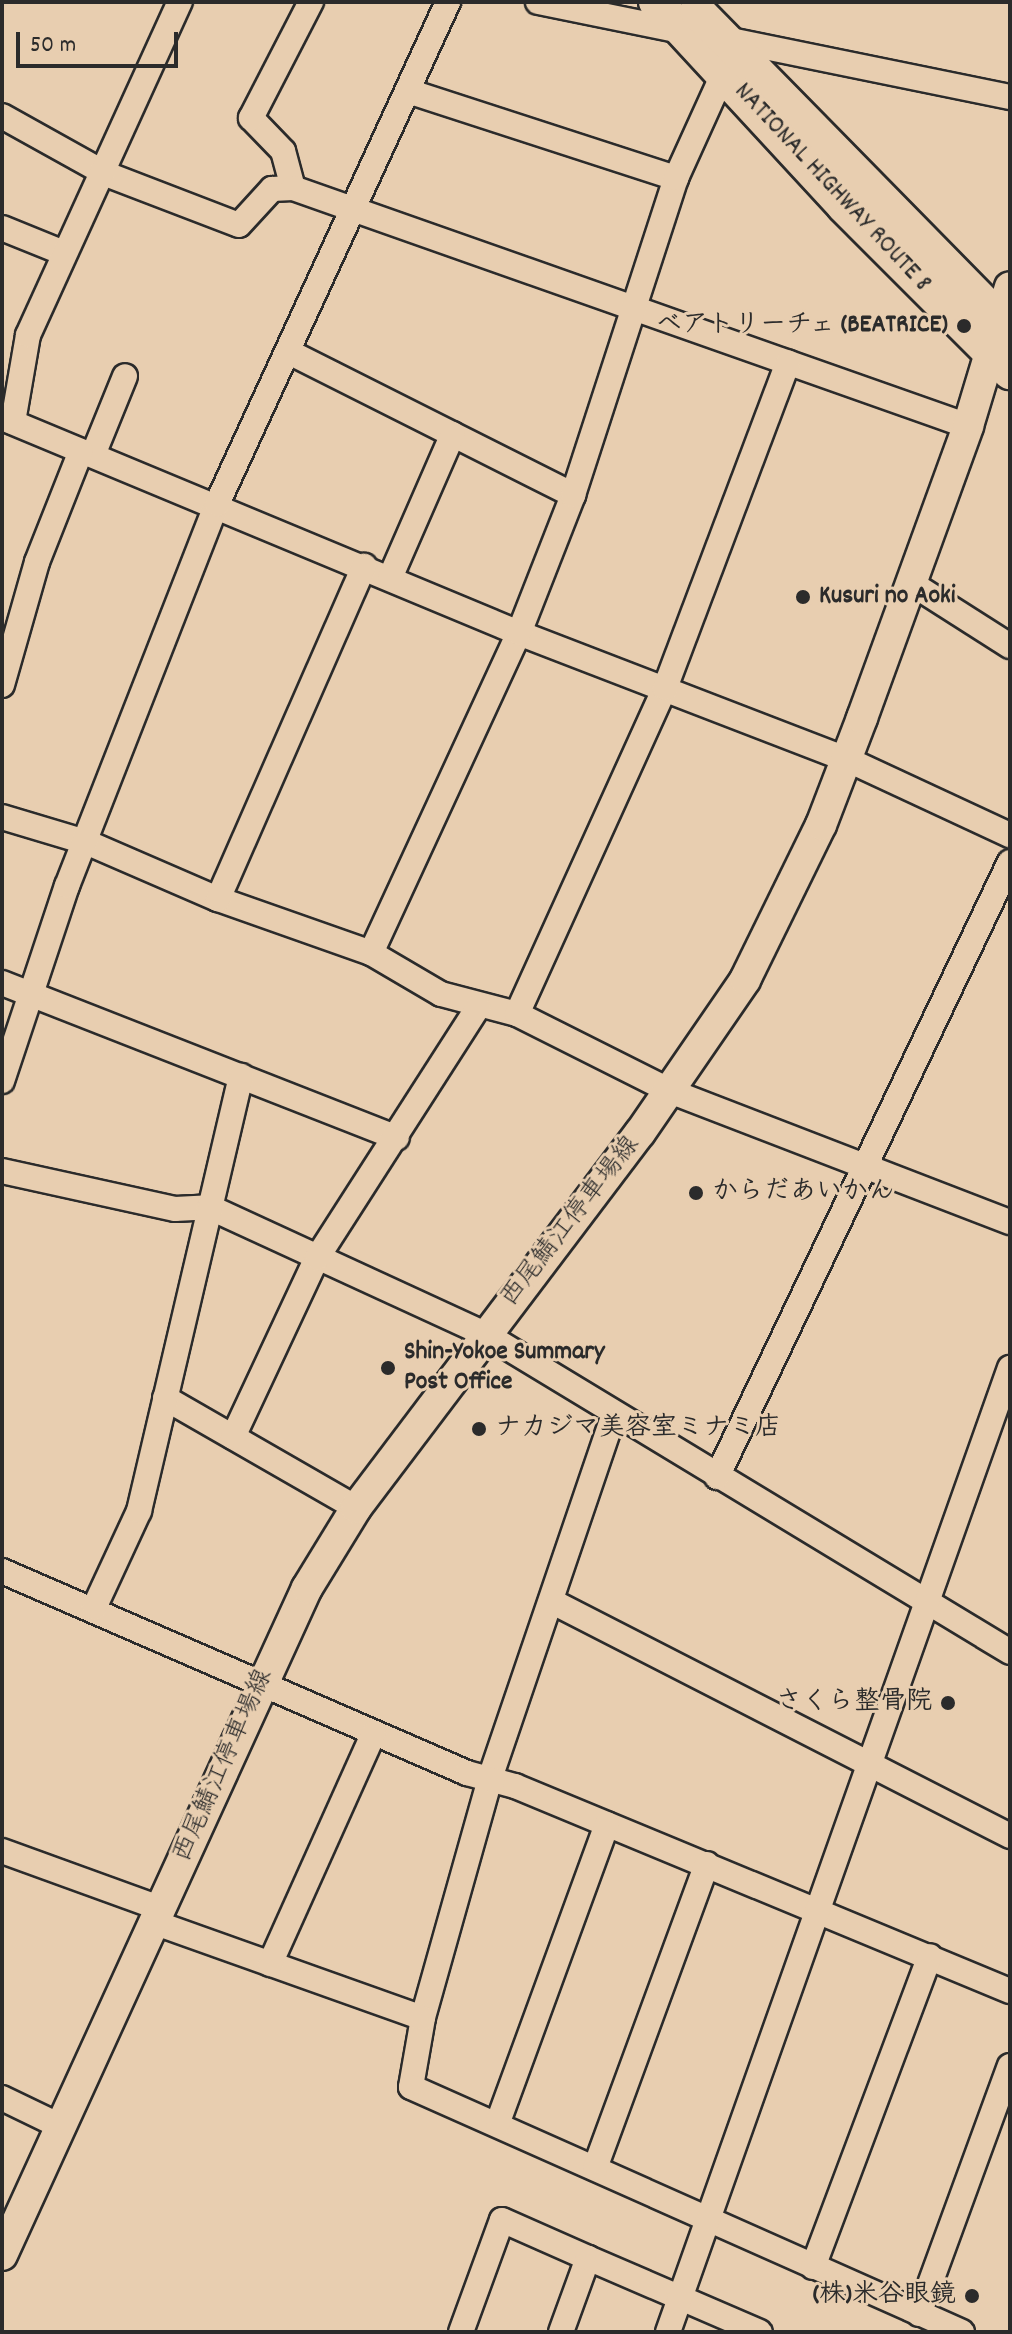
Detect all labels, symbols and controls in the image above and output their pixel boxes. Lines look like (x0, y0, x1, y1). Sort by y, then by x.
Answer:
scale bar (20, 16, 182, 66)
text: 50 m (30, 29, 76, 63)
street label: NATIONAL HIGHWAY ROUTE 8 (727, 77, 937, 299)
place label: ベアトリーチェ (BEATRICE) (653, 310, 948, 342)
marker: ベアトリーチェ (BEATRICE) (955, 317, 973, 335)
place label: Kusuri no Aoki (819, 581, 955, 613)
marker: Kusuri no Aoki (794, 588, 812, 606)
street label: 西尾鯖江停車場線 (495, 1130, 647, 1314)
place label: からだあいかん (712, 1177, 894, 1209)
marker: からだあいかん (687, 1184, 705, 1202)
place label: Shin-Yokoe Summary Post Office (404, 1337, 605, 1398)
marker: Shin-Yokoe Summary Post Office (379, 1359, 397, 1377)
place label: ナカジマ美容室ミナミ店 (495, 1413, 781, 1445)
marker: ナカジマ美容室ミナミ店 (470, 1420, 488, 1438)
street label: 西尾鯖江停車場線 (167, 1665, 281, 1867)
place label: さくら整骨院 (776, 1687, 932, 1719)
marker: さくら整骨院 (939, 1694, 957, 1712)
place label: (株)米谷眼鏡 (813, 2280, 956, 2312)
marker: (株)米谷眼鏡 (963, 2287, 981, 2305)

